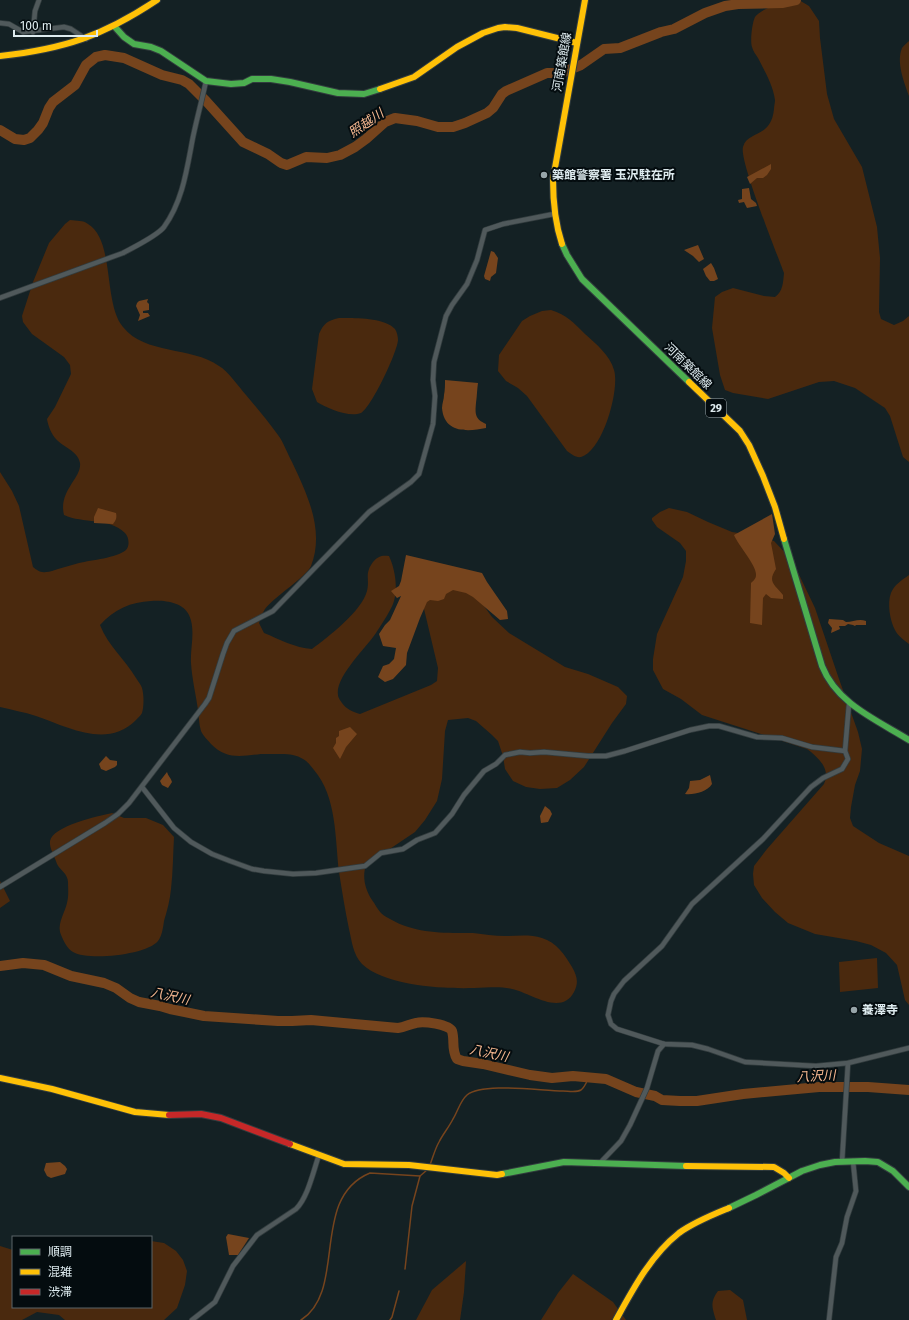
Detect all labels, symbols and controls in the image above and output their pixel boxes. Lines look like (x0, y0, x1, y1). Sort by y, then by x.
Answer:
scale bar (14, 12, 97, 38)
text: 100 m (20, 19, 52, 33)
street label: 河南築館線 (550, 31, 574, 93)
water label: 照越川 (346, 105, 388, 140)
place label: 築館警察署 玉沢駐在所 (552, 168, 675, 182)
marker: 築館警察署 玉沢駐在所 (539, 170, 549, 180)
street label: 河南築館線 (662, 340, 714, 392)
road number: 29 (706, 399, 726, 417)
water label: 八沢川 (149, 985, 193, 1008)
place label: 養澤寺 (862, 1003, 898, 1017)
marker: 養澤寺 (849, 1005, 859, 1015)
water label: 八沢川 (468, 1042, 512, 1065)
water label: 八沢川 (796, 1067, 838, 1085)
legend (12, 1236, 152, 1308)
text: 順調 (48, 1245, 72, 1259)
text: 混雑 (48, 1265, 72, 1279)
text: 渋滞 (48, 1285, 72, 1299)

